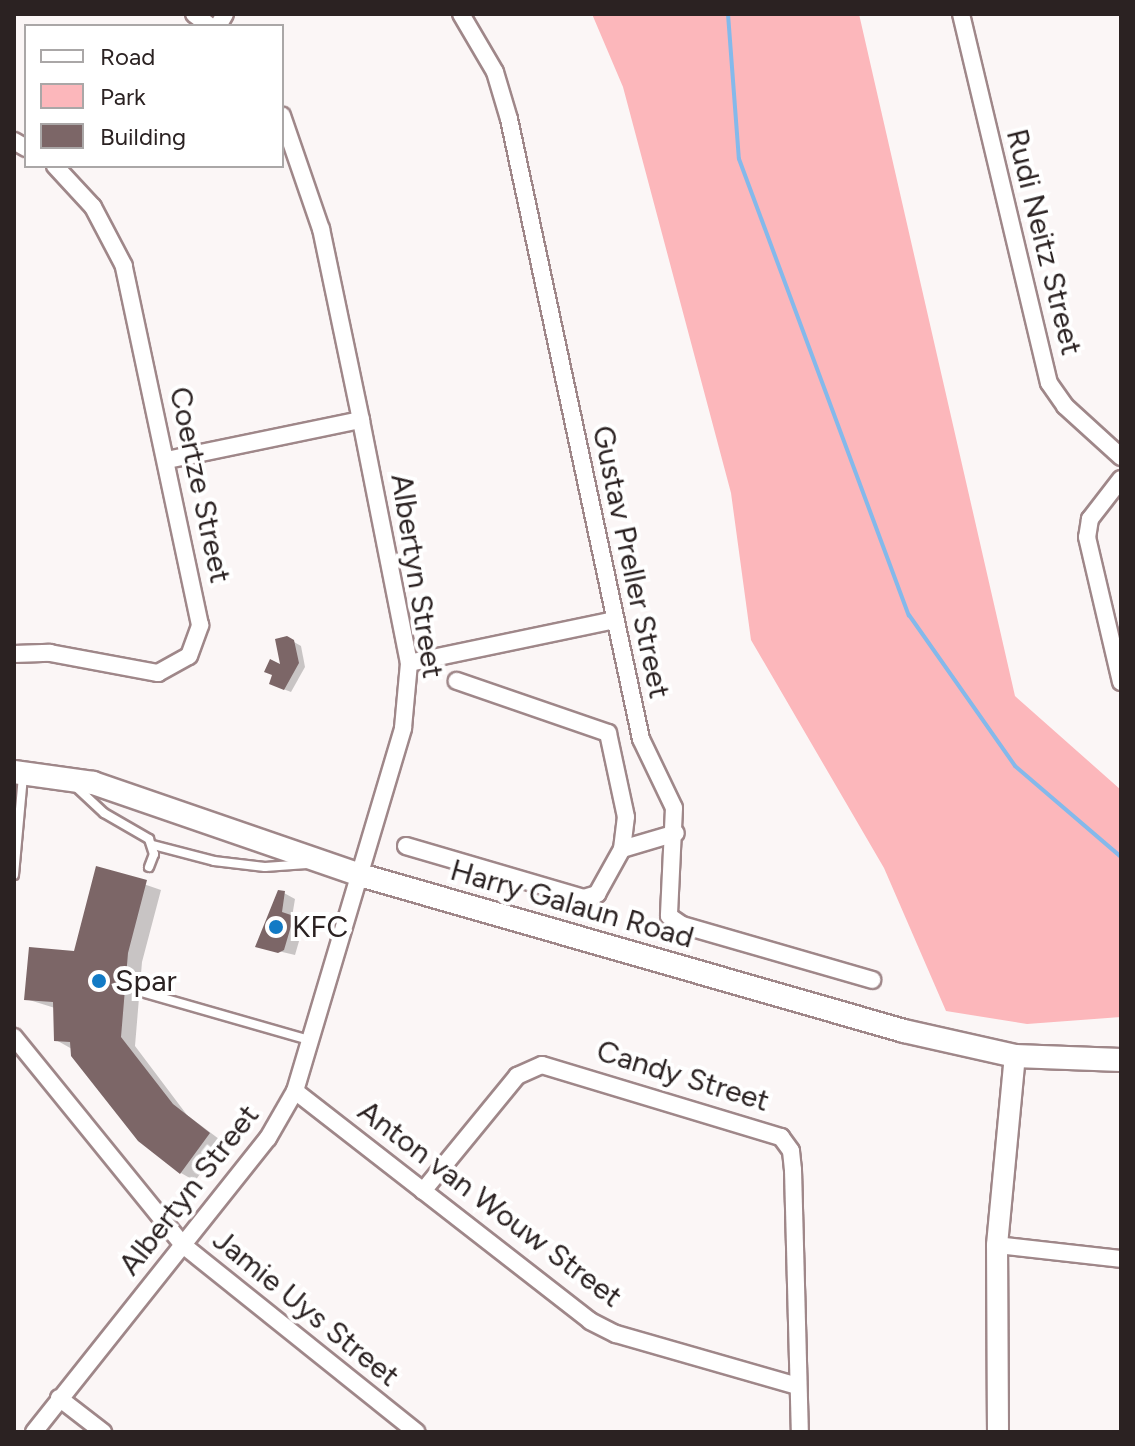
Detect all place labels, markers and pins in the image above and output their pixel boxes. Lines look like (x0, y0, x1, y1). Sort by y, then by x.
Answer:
place label: KFC (292, 909, 348, 945)
marker: KFC (267, 918, 285, 936)
place label: Spar (115, 963, 177, 999)
marker: Spar (90, 972, 108, 990)

